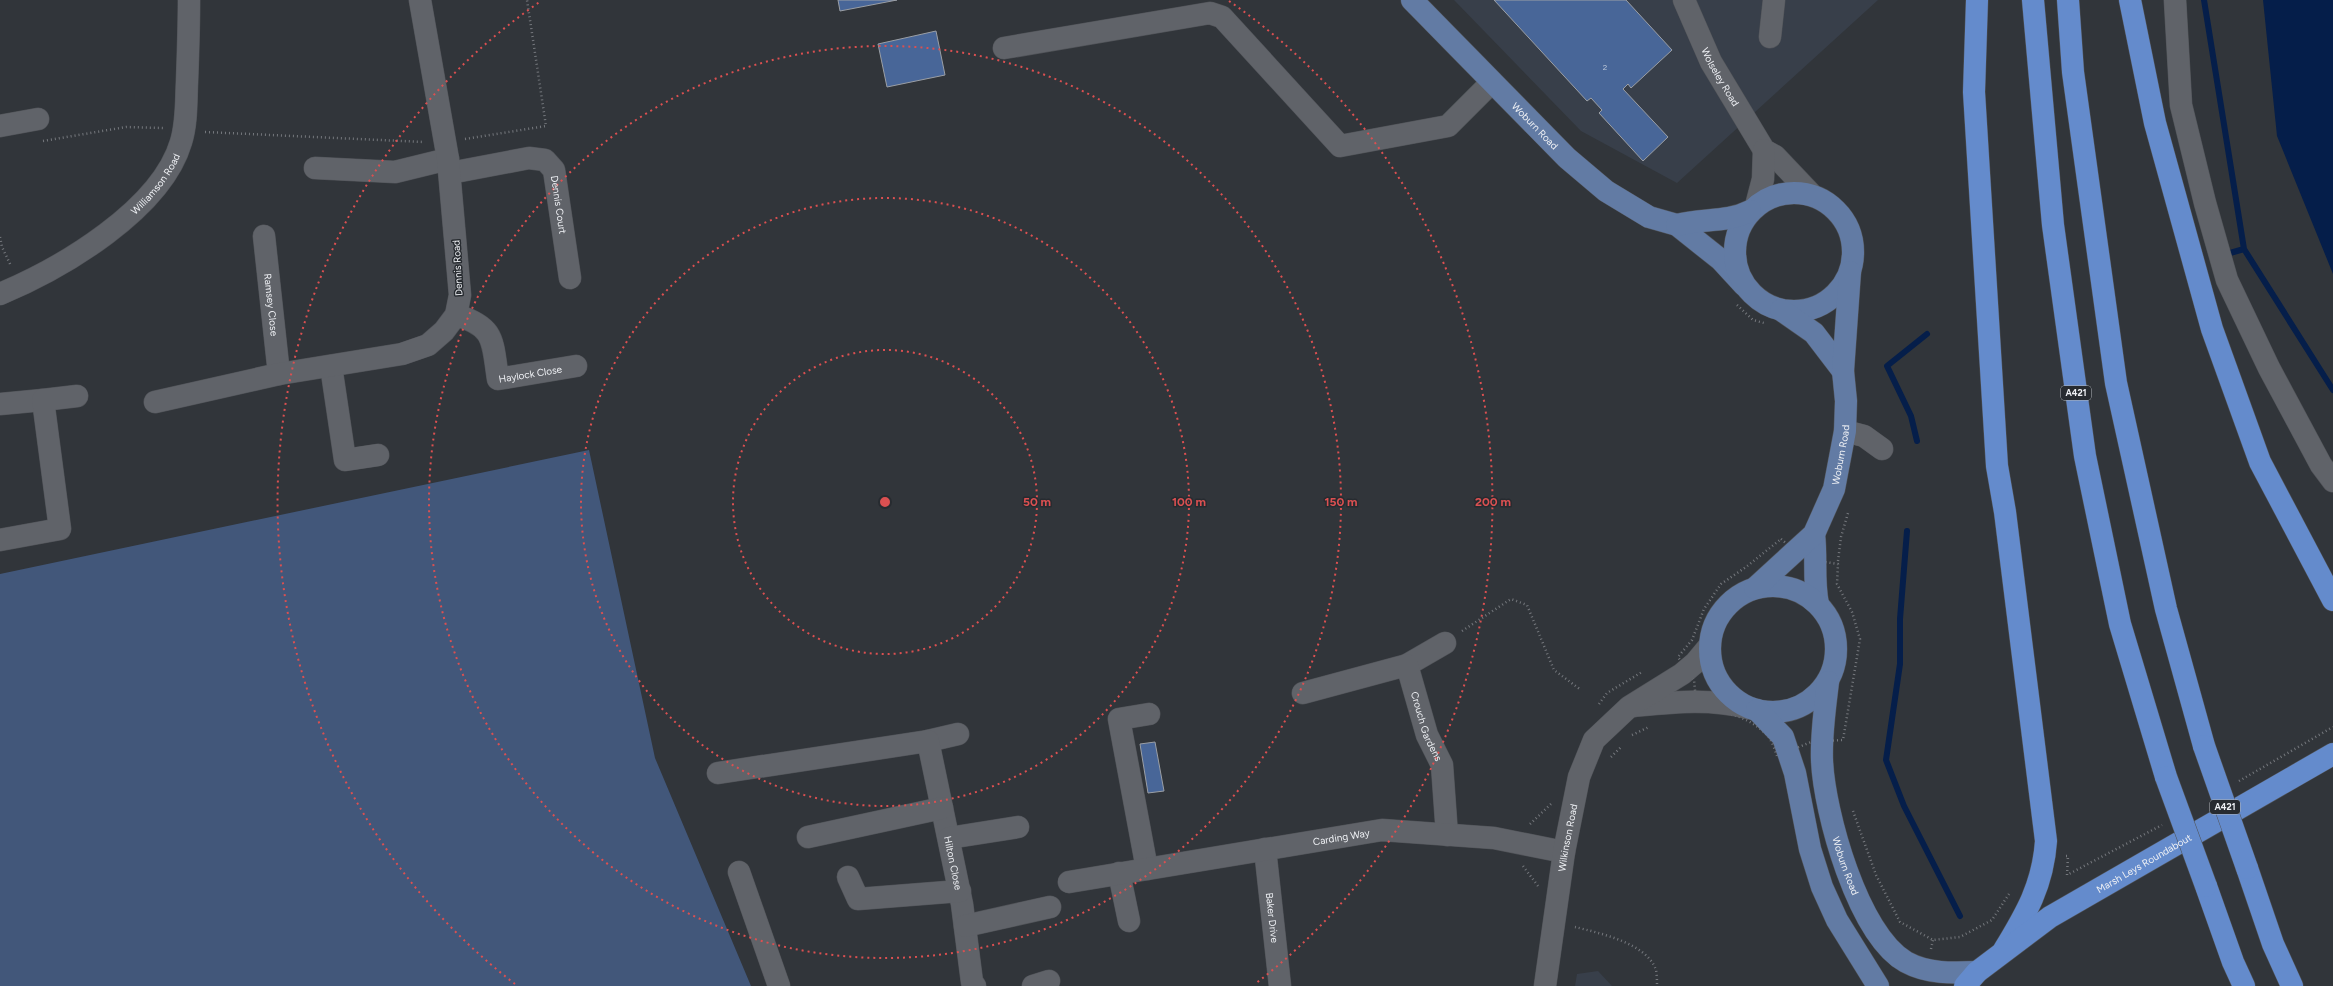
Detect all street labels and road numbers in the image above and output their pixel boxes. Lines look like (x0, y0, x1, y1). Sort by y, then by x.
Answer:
street label: Wolseley Road (1698, 45, 1742, 109)
street label: Woburn Road (1509, 100, 1561, 152)
street label: Williamson Road (128, 151, 183, 217)
street label: Dennis Court (548, 175, 569, 235)
street label: Dennis Road (450, 240, 465, 296)
street label: Ramsey Close (261, 273, 281, 337)
street label: Haylock Close (498, 362, 563, 386)
road number: A421 (2061, 386, 2091, 400)
street label: Woburn Road (1829, 424, 1852, 486)
street label: Crouch Gardens (1408, 690, 1445, 764)
road number: A421 (2210, 800, 2240, 814)
street label: Wilkinson Road (1555, 803, 1580, 872)
street label: Carding Way (1312, 826, 1371, 848)
street label: Marsh Leys Roundabout (2094, 831, 2194, 896)
street label: Hilton Close (941, 835, 965, 892)
street label: Woburn Road (1829, 835, 1862, 897)
street label: Baker Drive (1263, 892, 1281, 944)

